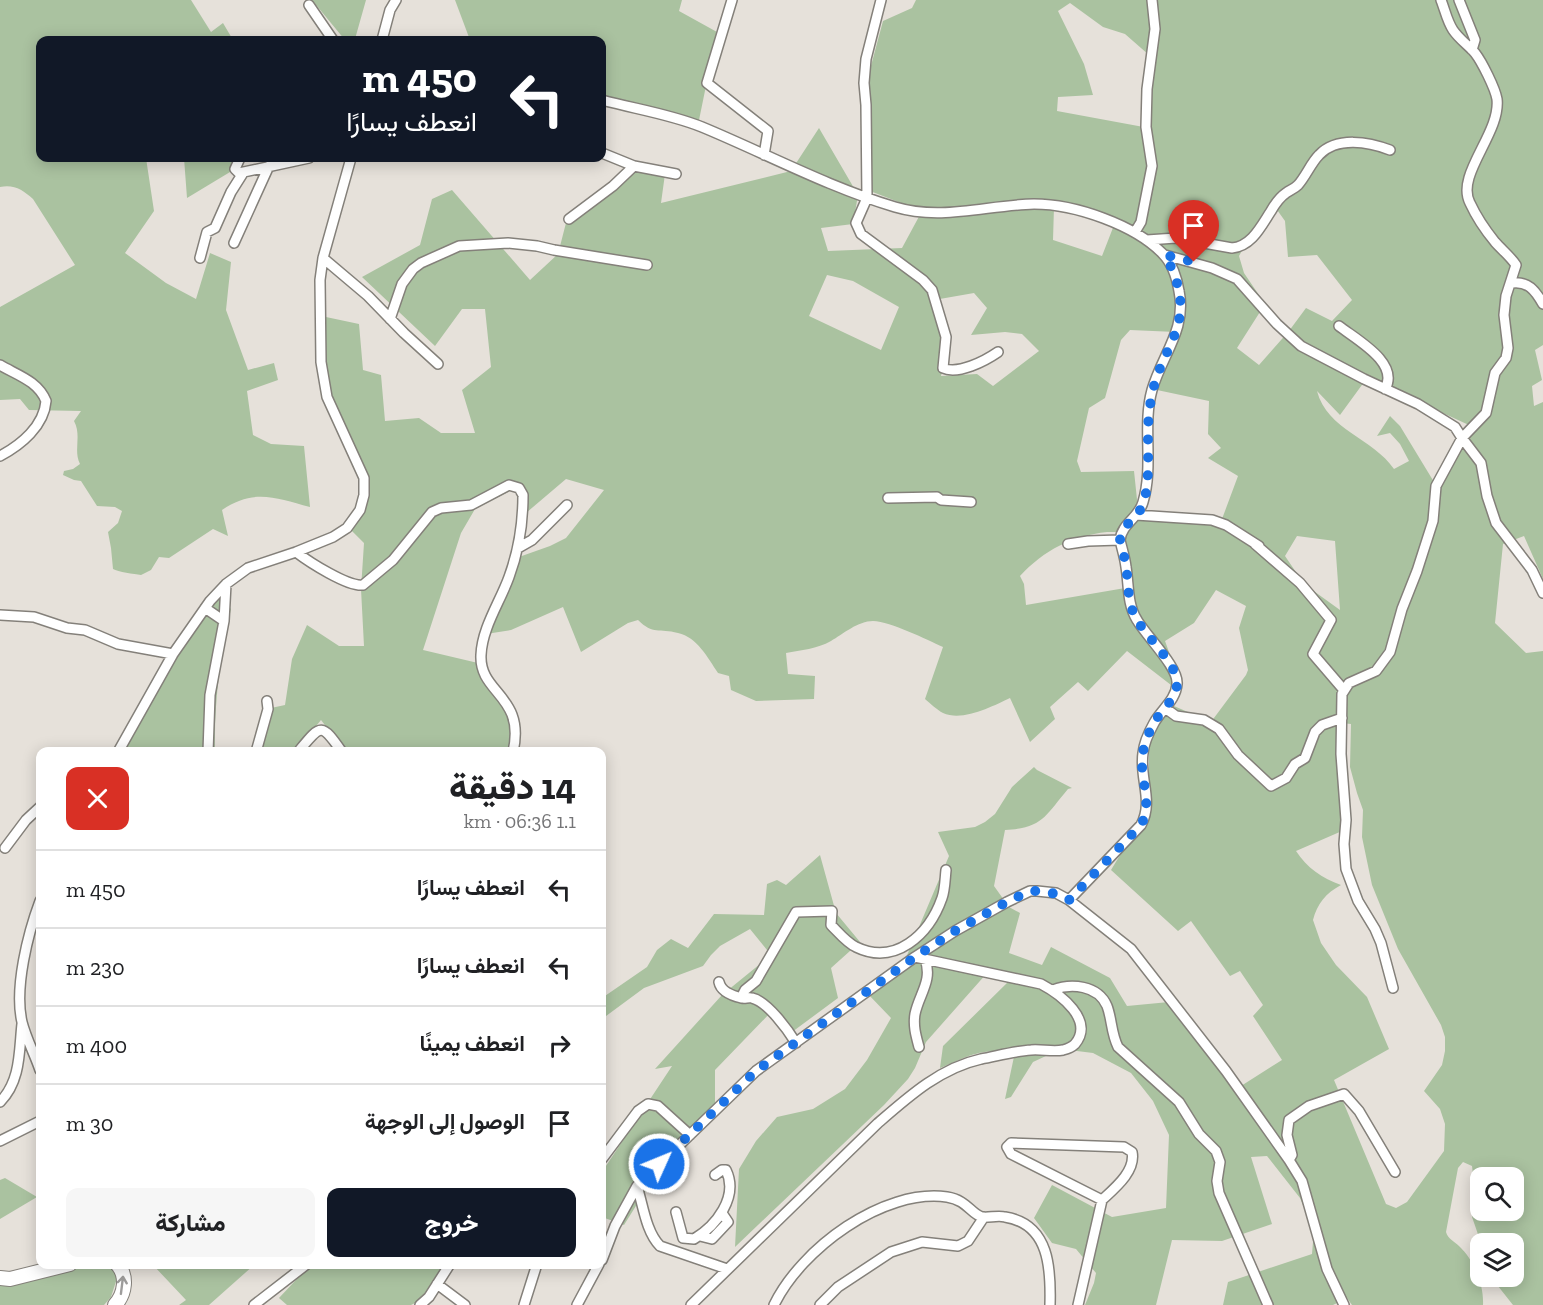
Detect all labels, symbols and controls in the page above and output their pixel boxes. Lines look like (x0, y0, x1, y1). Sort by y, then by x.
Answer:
text: 450 m (362, 52, 477, 103)
icon: left (498, 60, 576, 138)
text: انعطف يسارًا (346, 106, 477, 138)
pin (1168, 200, 1219, 262)
icon: arrive (1177, 209, 1210, 242)
text: 14 دقيقة (449, 765, 576, 808)
button: close (66, 767, 129, 830)
text: 1.1 km · 06:36 (464, 809, 576, 833)
icon: left (543, 873, 576, 906)
text: انعطف يسارًا (417, 874, 525, 901)
text: 450 m (66, 876, 126, 903)
icon: left (543, 951, 576, 984)
text: انعطف يسارًا (417, 952, 525, 979)
text: 230 m (66, 954, 125, 981)
icon: right (543, 1029, 576, 1062)
text: انعطف يمينًا (419, 1030, 525, 1057)
text: 400 m (66, 1032, 127, 1059)
icon: arrive (543, 1107, 576, 1140)
text: الوصول إلى الوجهة (365, 1108, 525, 1135)
text: 30 m (66, 1110, 113, 1137)
position arrow (627, 1132, 691, 1196)
map controls (1470, 1167, 1524, 1287)
button: search (1470, 1167, 1524, 1221)
button: مشاركة (66, 1188, 315, 1257)
button: خروج (327, 1188, 576, 1257)
button: layers (1470, 1233, 1524, 1287)
one-way arrow (117, 1275, 128, 1295)

